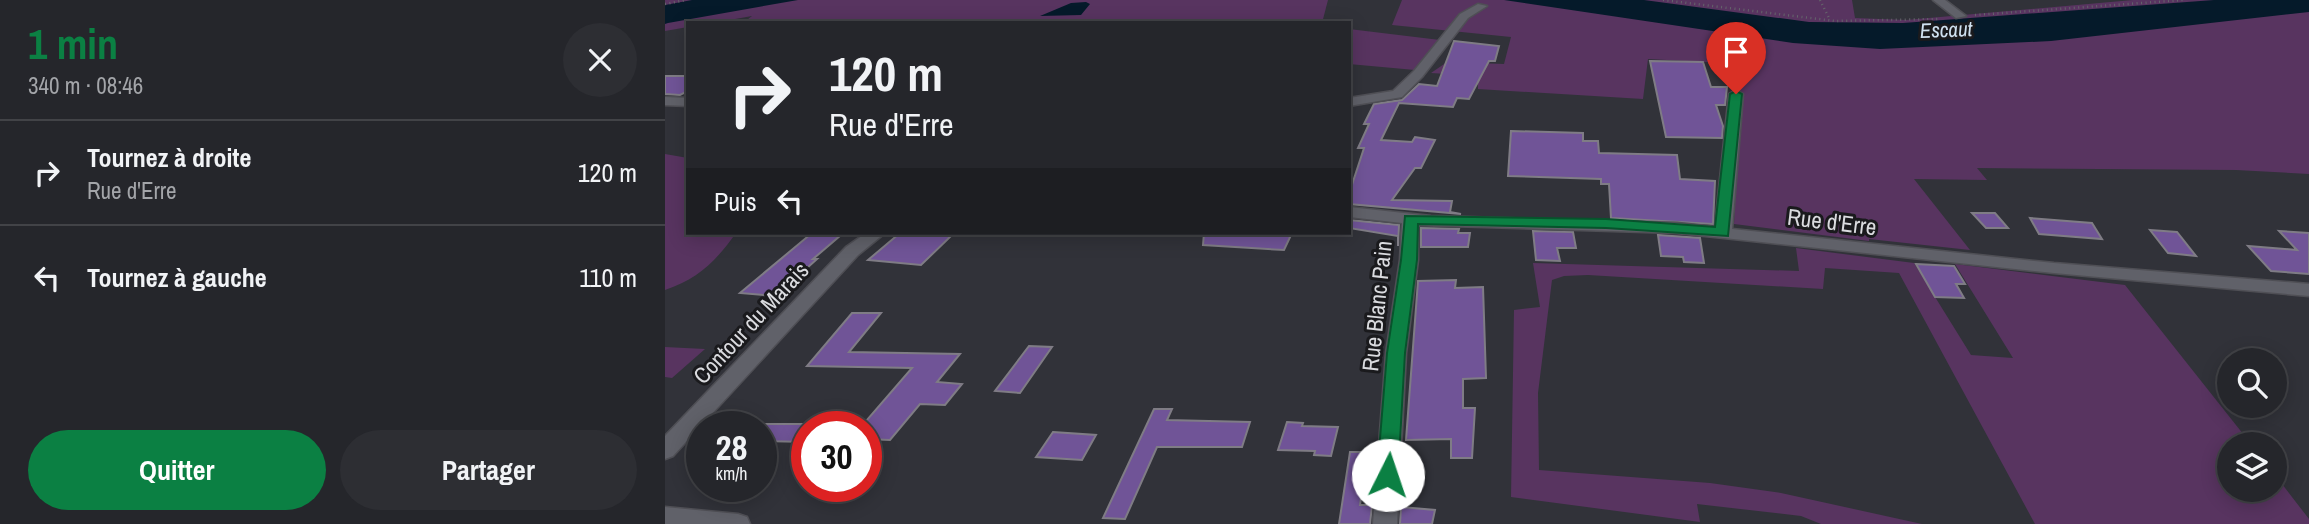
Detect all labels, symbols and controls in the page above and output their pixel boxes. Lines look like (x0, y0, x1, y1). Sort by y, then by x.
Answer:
water label: Escaut (1919, 14, 1974, 45)
text: 1 min (28, 16, 118, 72)
pin (1706, 22, 1766, 94)
button: close (563, 23, 637, 97)
icon: arrive (1717, 33, 1755, 71)
text: 120 m (829, 40, 943, 106)
icon: right (714, 49, 805, 140)
text: 340 m · 08:46 (28, 70, 143, 101)
text: Rue d'Erre (829, 103, 954, 146)
text: Tournez à droite (87, 140, 251, 175)
icon: right (28, 154, 66, 192)
text: 120 m (578, 155, 637, 190)
text: Rue d'Erre (87, 175, 177, 206)
icon: left (771, 182, 809, 220)
text: Puis (714, 184, 757, 219)
street label: Rue d'Erre (1786, 201, 1878, 242)
street label: Rue Blanc Pain (1354, 239, 1399, 373)
street label: Contour du Marais (686, 255, 815, 390)
icon: left (28, 259, 66, 297)
text: Tournez à gauche (87, 260, 267, 295)
text: 110 m (579, 260, 637, 295)
map controls (2217, 348, 2287, 502)
button: search (2217, 348, 2287, 418)
speed limit sign: 30 (791, 411, 882, 502)
text: 28 (716, 424, 747, 471)
button: Quitter (28, 430, 326, 510)
button: Partager (340, 430, 637, 510)
button: layers (2217, 432, 2287, 502)
position arrow (1351, 438, 1425, 512)
text: km/h (716, 461, 748, 486)

